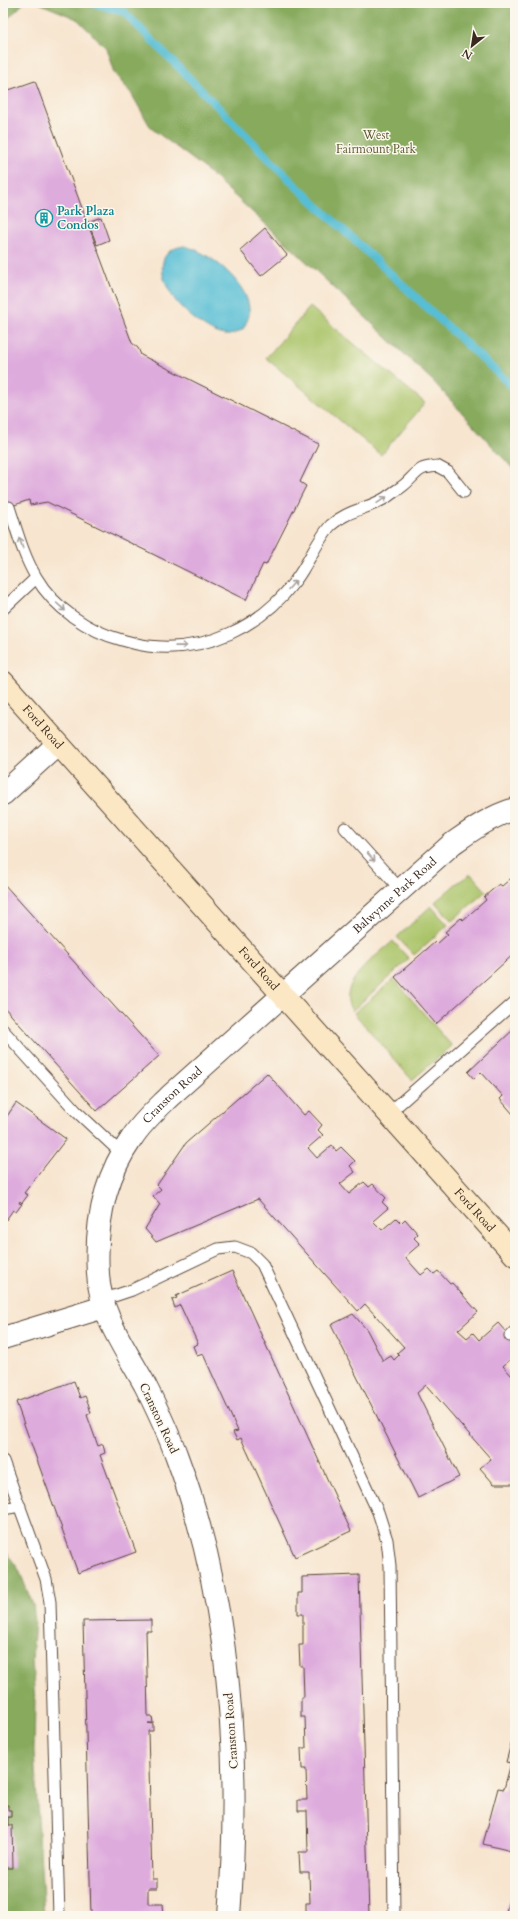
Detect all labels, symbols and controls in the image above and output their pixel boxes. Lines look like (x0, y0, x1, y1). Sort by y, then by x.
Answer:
north arrow (452, 26, 492, 66)
text: N (459, 45, 475, 63)
park label: West Fairmount Park (336, 127, 417, 157)
place label: Park Plaza Condos (57, 203, 114, 233)
building icon: Park Plaza Condos (34, 208, 54, 228)
one-way arrow (377, 496, 388, 504)
one-way arrow (16, 537, 24, 549)
one-way arrow (287, 580, 296, 590)
one-way arrow (56, 602, 66, 612)
one-way arrow (174, 643, 187, 650)
street label: Ford Road (19, 701, 67, 753)
one-way arrow (366, 851, 375, 861)
street label: Balwynne Park Road (349, 853, 440, 937)
street label: Ford Road (235, 943, 283, 994)
street label: Cranston Road (139, 1063, 206, 1127)
street label: Ford Road (451, 1185, 499, 1236)
street label: Cranston Road (136, 1380, 183, 1456)
street label: Cranston Road (220, 1692, 242, 1770)

